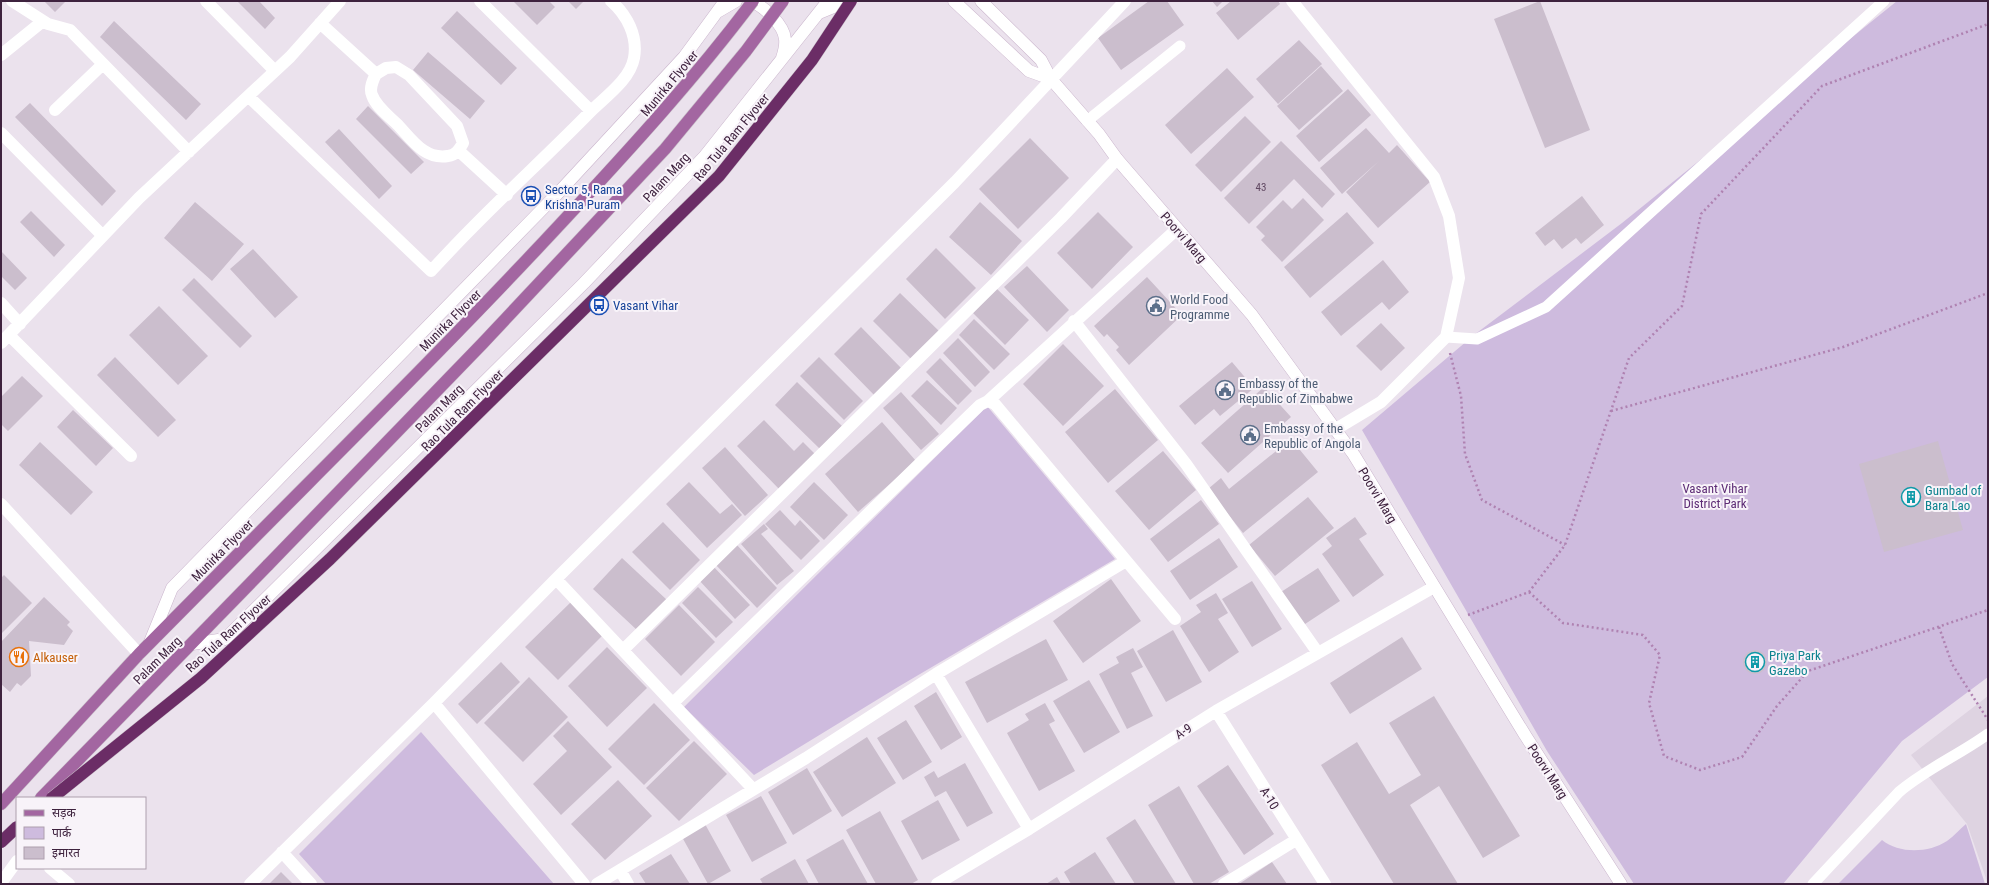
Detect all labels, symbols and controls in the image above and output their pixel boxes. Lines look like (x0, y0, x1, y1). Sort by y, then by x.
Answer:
street label: Munirka Flyover (638, 47, 701, 119)
street label: Rao Tula Ram Flyover (690, 91, 772, 184)
street label: Palam Marg (640, 150, 693, 205)
house number: 43 (1256, 181, 1266, 194)
place label: Sector 5, Rama Krishna Puram (545, 182, 622, 212)
bus stop icon: Sector 5, Rama Krishna Puram (520, 185, 542, 207)
street label: Poorvi Marg (1158, 209, 1210, 266)
street label: Munirka Flyover (416, 286, 484, 354)
place label: World Food Programme (1170, 292, 1230, 322)
bus stop icon: Vasant Vihar (588, 294, 610, 316)
public building icon: World Food Programme (1145, 295, 1167, 317)
place label: Vasant Vihar (613, 298, 678, 313)
street label: Rao Tula Ram Flyover (418, 366, 506, 454)
place label: Embassy of the Republic of Zimbabwe (1239, 376, 1353, 406)
public building icon: Embassy of the Republic of Zimbabwe (1214, 379, 1236, 401)
street label: Palam Marg (412, 381, 466, 435)
place label: Embassy of the Republic of Angola (1264, 421, 1361, 451)
public building icon: Embassy of the Republic of Angola (1239, 424, 1261, 446)
street label: Poorvi Marg (1355, 465, 1400, 526)
park label: Vasant Vihar District Park (1682, 481, 1748, 511)
place label: Gumbad of Bara Lao (1925, 483, 1981, 513)
building icon: Gumbad of Bara Lao (1900, 486, 1922, 508)
street label: Munirka Flyover (188, 516, 256, 584)
street label: Rao Tula Ram Flyover (183, 591, 274, 676)
street label: Palam Marg (130, 633, 184, 687)
restaurant icon: Alkauser (8, 646, 30, 668)
place label: Priya Park Gazebo (1769, 648, 1821, 678)
place label: Alkauser (33, 650, 78, 665)
building icon: Priya Park Gazebo (1744, 651, 1766, 673)
street label: A-9 (1172, 721, 1195, 742)
street label: Poorvi Marg (1524, 741, 1571, 801)
street label: A-10 (1257, 784, 1282, 812)
legend (16, 797, 146, 869)
text: सड़क (52, 806, 77, 820)
text: पार्क (52, 826, 72, 840)
text: इमारत (52, 846, 81, 860)

